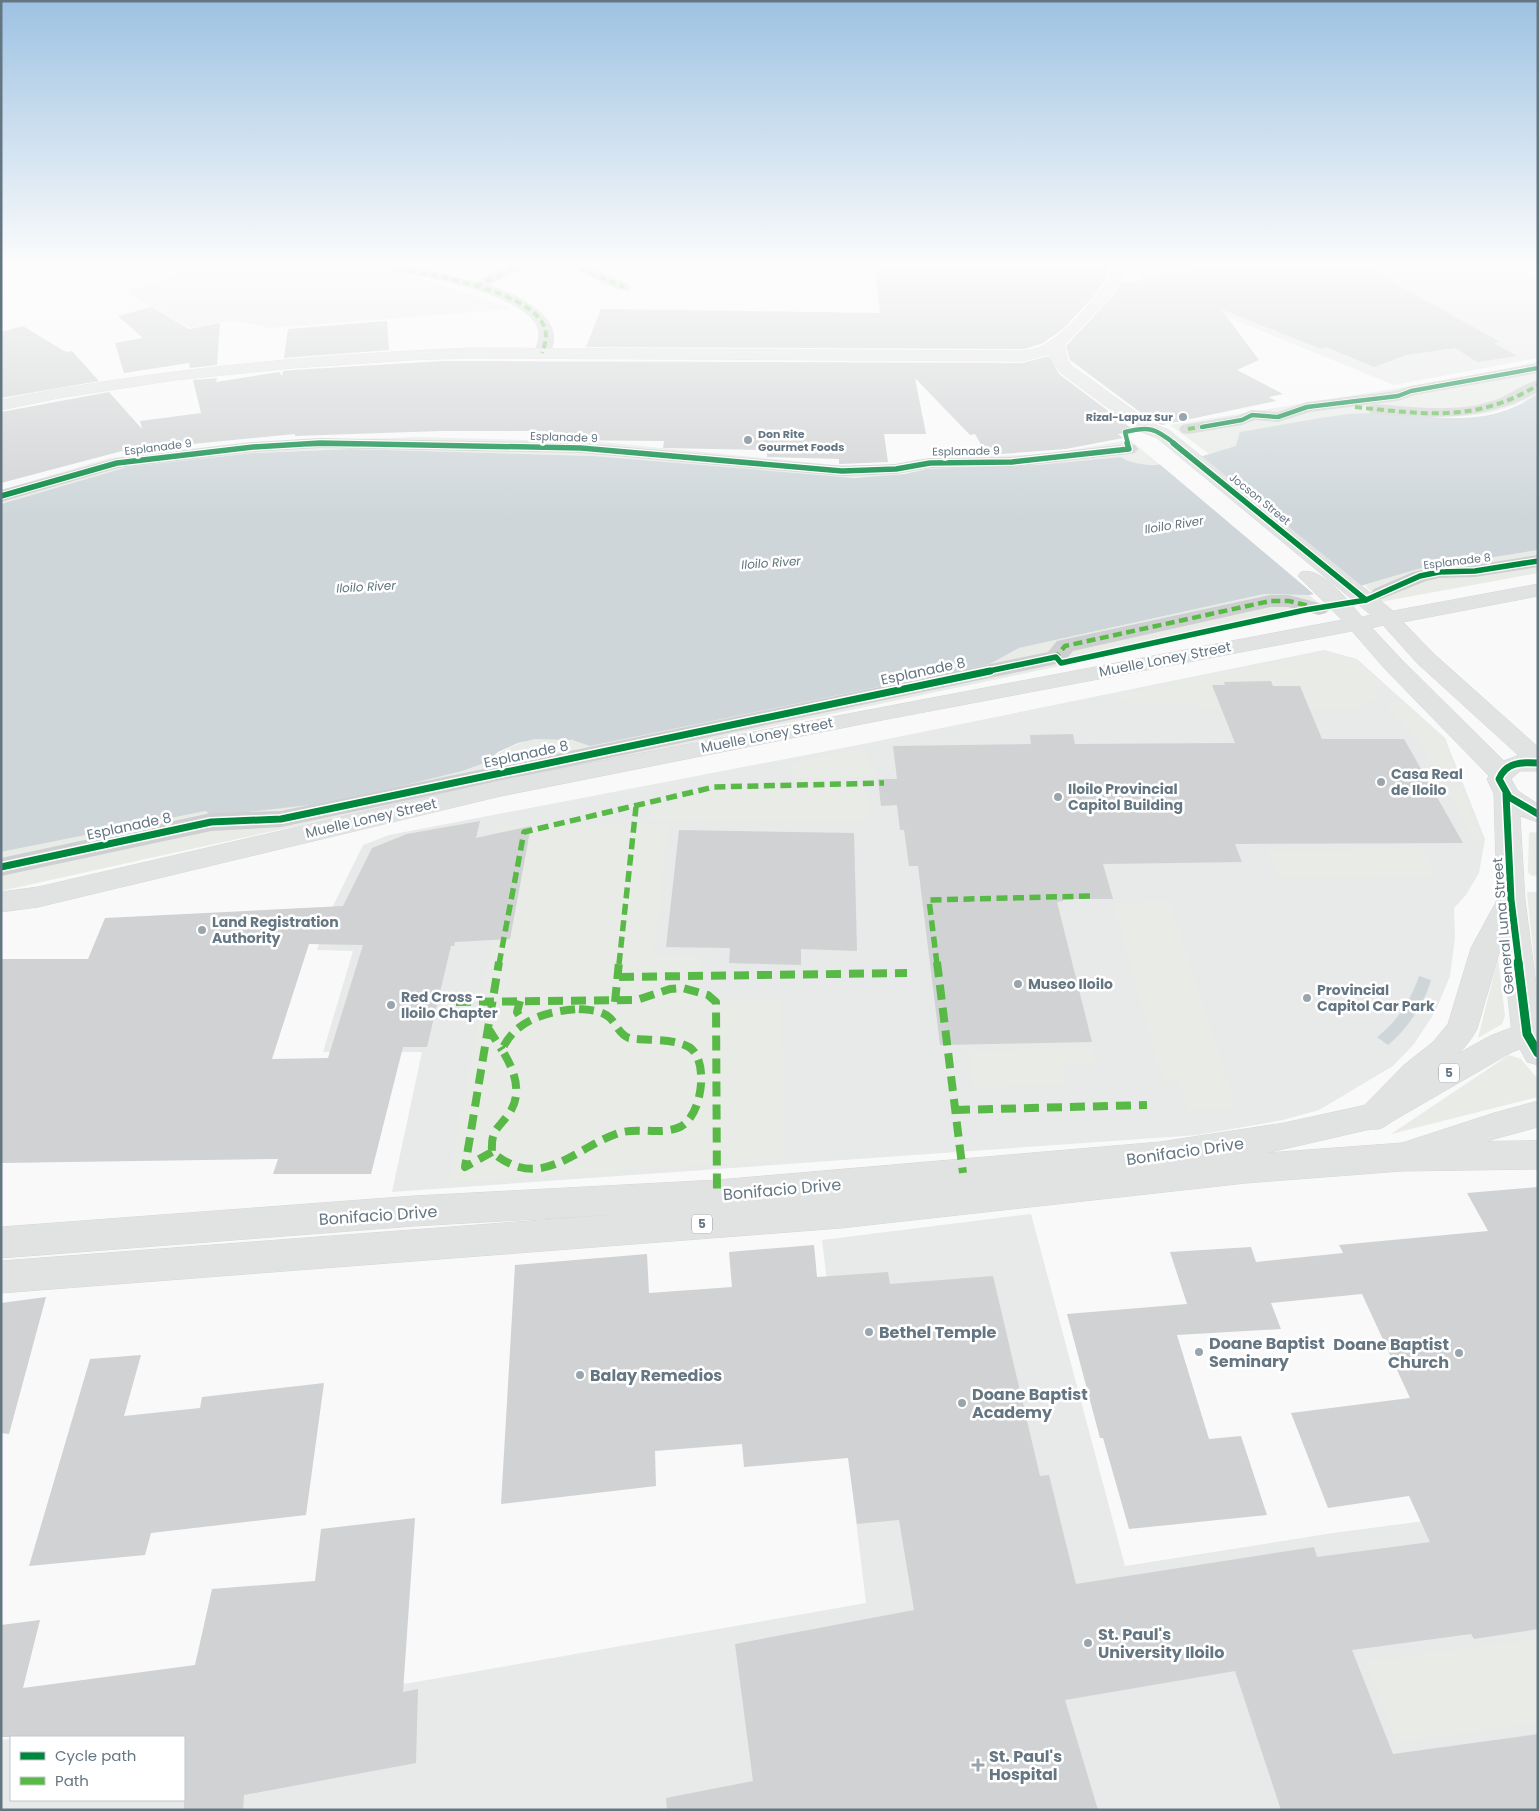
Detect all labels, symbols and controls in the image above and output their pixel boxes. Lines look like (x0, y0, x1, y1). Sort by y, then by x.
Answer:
place label: Rizal-Lapuz Sur (1086, 409, 1173, 425)
marker: Rizal-Lapuz Sur (1177, 411, 1189, 423)
place label: Don Rite Gourmet Foods (758, 426, 844, 455)
street label: Esplanade 9 (530, 428, 598, 446)
marker: Don Rite Gourmet Foods (742, 434, 754, 446)
street label: Esplanade 9 (123, 435, 193, 459)
street label: Esplanade 9 (932, 442, 1000, 460)
street label: Jocson Street (1226, 469, 1294, 529)
water label: Iloilo River (1143, 511, 1205, 538)
street label: Esplanade 8 (1422, 549, 1492, 573)
water label: Iloilo River (741, 552, 802, 573)
water label: Iloilo River (336, 576, 397, 597)
street label: Muelle Loney Street (1097, 636, 1233, 682)
street label: Esplanade 8 (879, 652, 967, 690)
street label: Muelle Loney Street (699, 712, 835, 758)
street label: Esplanade 8 (482, 735, 570, 773)
place label: Casa Real de Iloilo (1391, 764, 1463, 800)
marker: Casa Real de Iloilo (1375, 776, 1387, 788)
place label: Iloilo Provincial Capitol Building (1068, 779, 1183, 815)
marker: Iloilo Provincial Capitol Building (1052, 791, 1064, 803)
street label: Muelle Loney Street (303, 793, 439, 843)
street label: Esplanade 8 (85, 807, 173, 845)
street label: General Luna Street (1487, 857, 1519, 995)
place label: Land Registration Authority (212, 912, 339, 948)
marker: Land Registration Authority (196, 924, 208, 936)
place label: Museo Iloilo (1028, 974, 1113, 994)
marker: Museo Iloilo (1012, 978, 1024, 990)
place label: Provincial Capitol Car Park (1317, 980, 1435, 1016)
place label: Red Cross - Iloilo Chapter (401, 987, 498, 1023)
marker: Provincial Capitol Car Park (1301, 992, 1313, 1004)
marker: Red Cross - Iloilo Chapter (385, 999, 397, 1011)
road number: 5 (1439, 1064, 1459, 1082)
street label: Bonifacio Drive (1125, 1132, 1245, 1171)
street label: Bonifacio Drive (722, 1173, 842, 1206)
street label: Bonifacio Drive (318, 1200, 438, 1231)
road number: 5 (692, 1214, 712, 1234)
place label: Bethel Temple (879, 1321, 996, 1344)
marker: Bethel Temple (863, 1326, 875, 1338)
place label: Doane Baptist Seminary (1209, 1332, 1325, 1373)
place label: Doane Baptist Church (1333, 1333, 1449, 1374)
marker: Doane Baptist Seminary (1193, 1346, 1205, 1358)
marker: Doane Baptist Church (1453, 1347, 1465, 1359)
place label: Balay Remedios (590, 1364, 722, 1387)
marker: Balay Remedios (574, 1369, 586, 1381)
place label: Doane Baptist Academy (972, 1383, 1088, 1424)
marker: Doane Baptist Academy (956, 1397, 968, 1409)
place label: St. Paul's University Iloilo (1098, 1623, 1224, 1664)
marker: St. Paul's University Iloilo (1082, 1637, 1094, 1649)
legend (10, 1736, 185, 1801)
text: Cycle path (55, 1745, 136, 1766)
place label: St. Paul's Hospital (989, 1745, 1062, 1786)
marker: St. Paul's Hospital (971, 1758, 985, 1772)
text: Path (55, 1770, 89, 1791)

